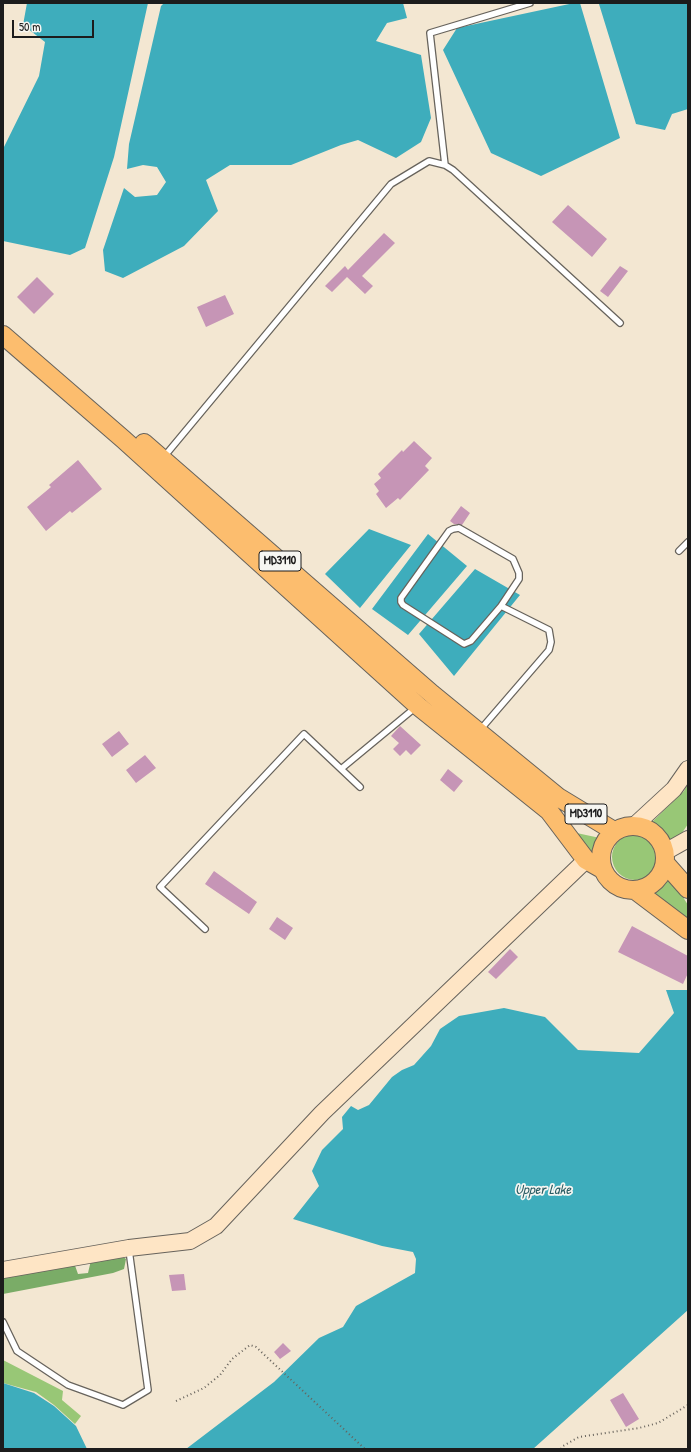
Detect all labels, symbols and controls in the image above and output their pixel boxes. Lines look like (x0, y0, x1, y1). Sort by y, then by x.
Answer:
scale bar (14, 12, 96, 38)
text: 50 m (19, 18, 40, 35)
road number: MD3110 (259, 551, 301, 571)
road number: MD3110 (565, 804, 607, 824)
water label: Upper Lake (515, 1182, 571, 1198)

